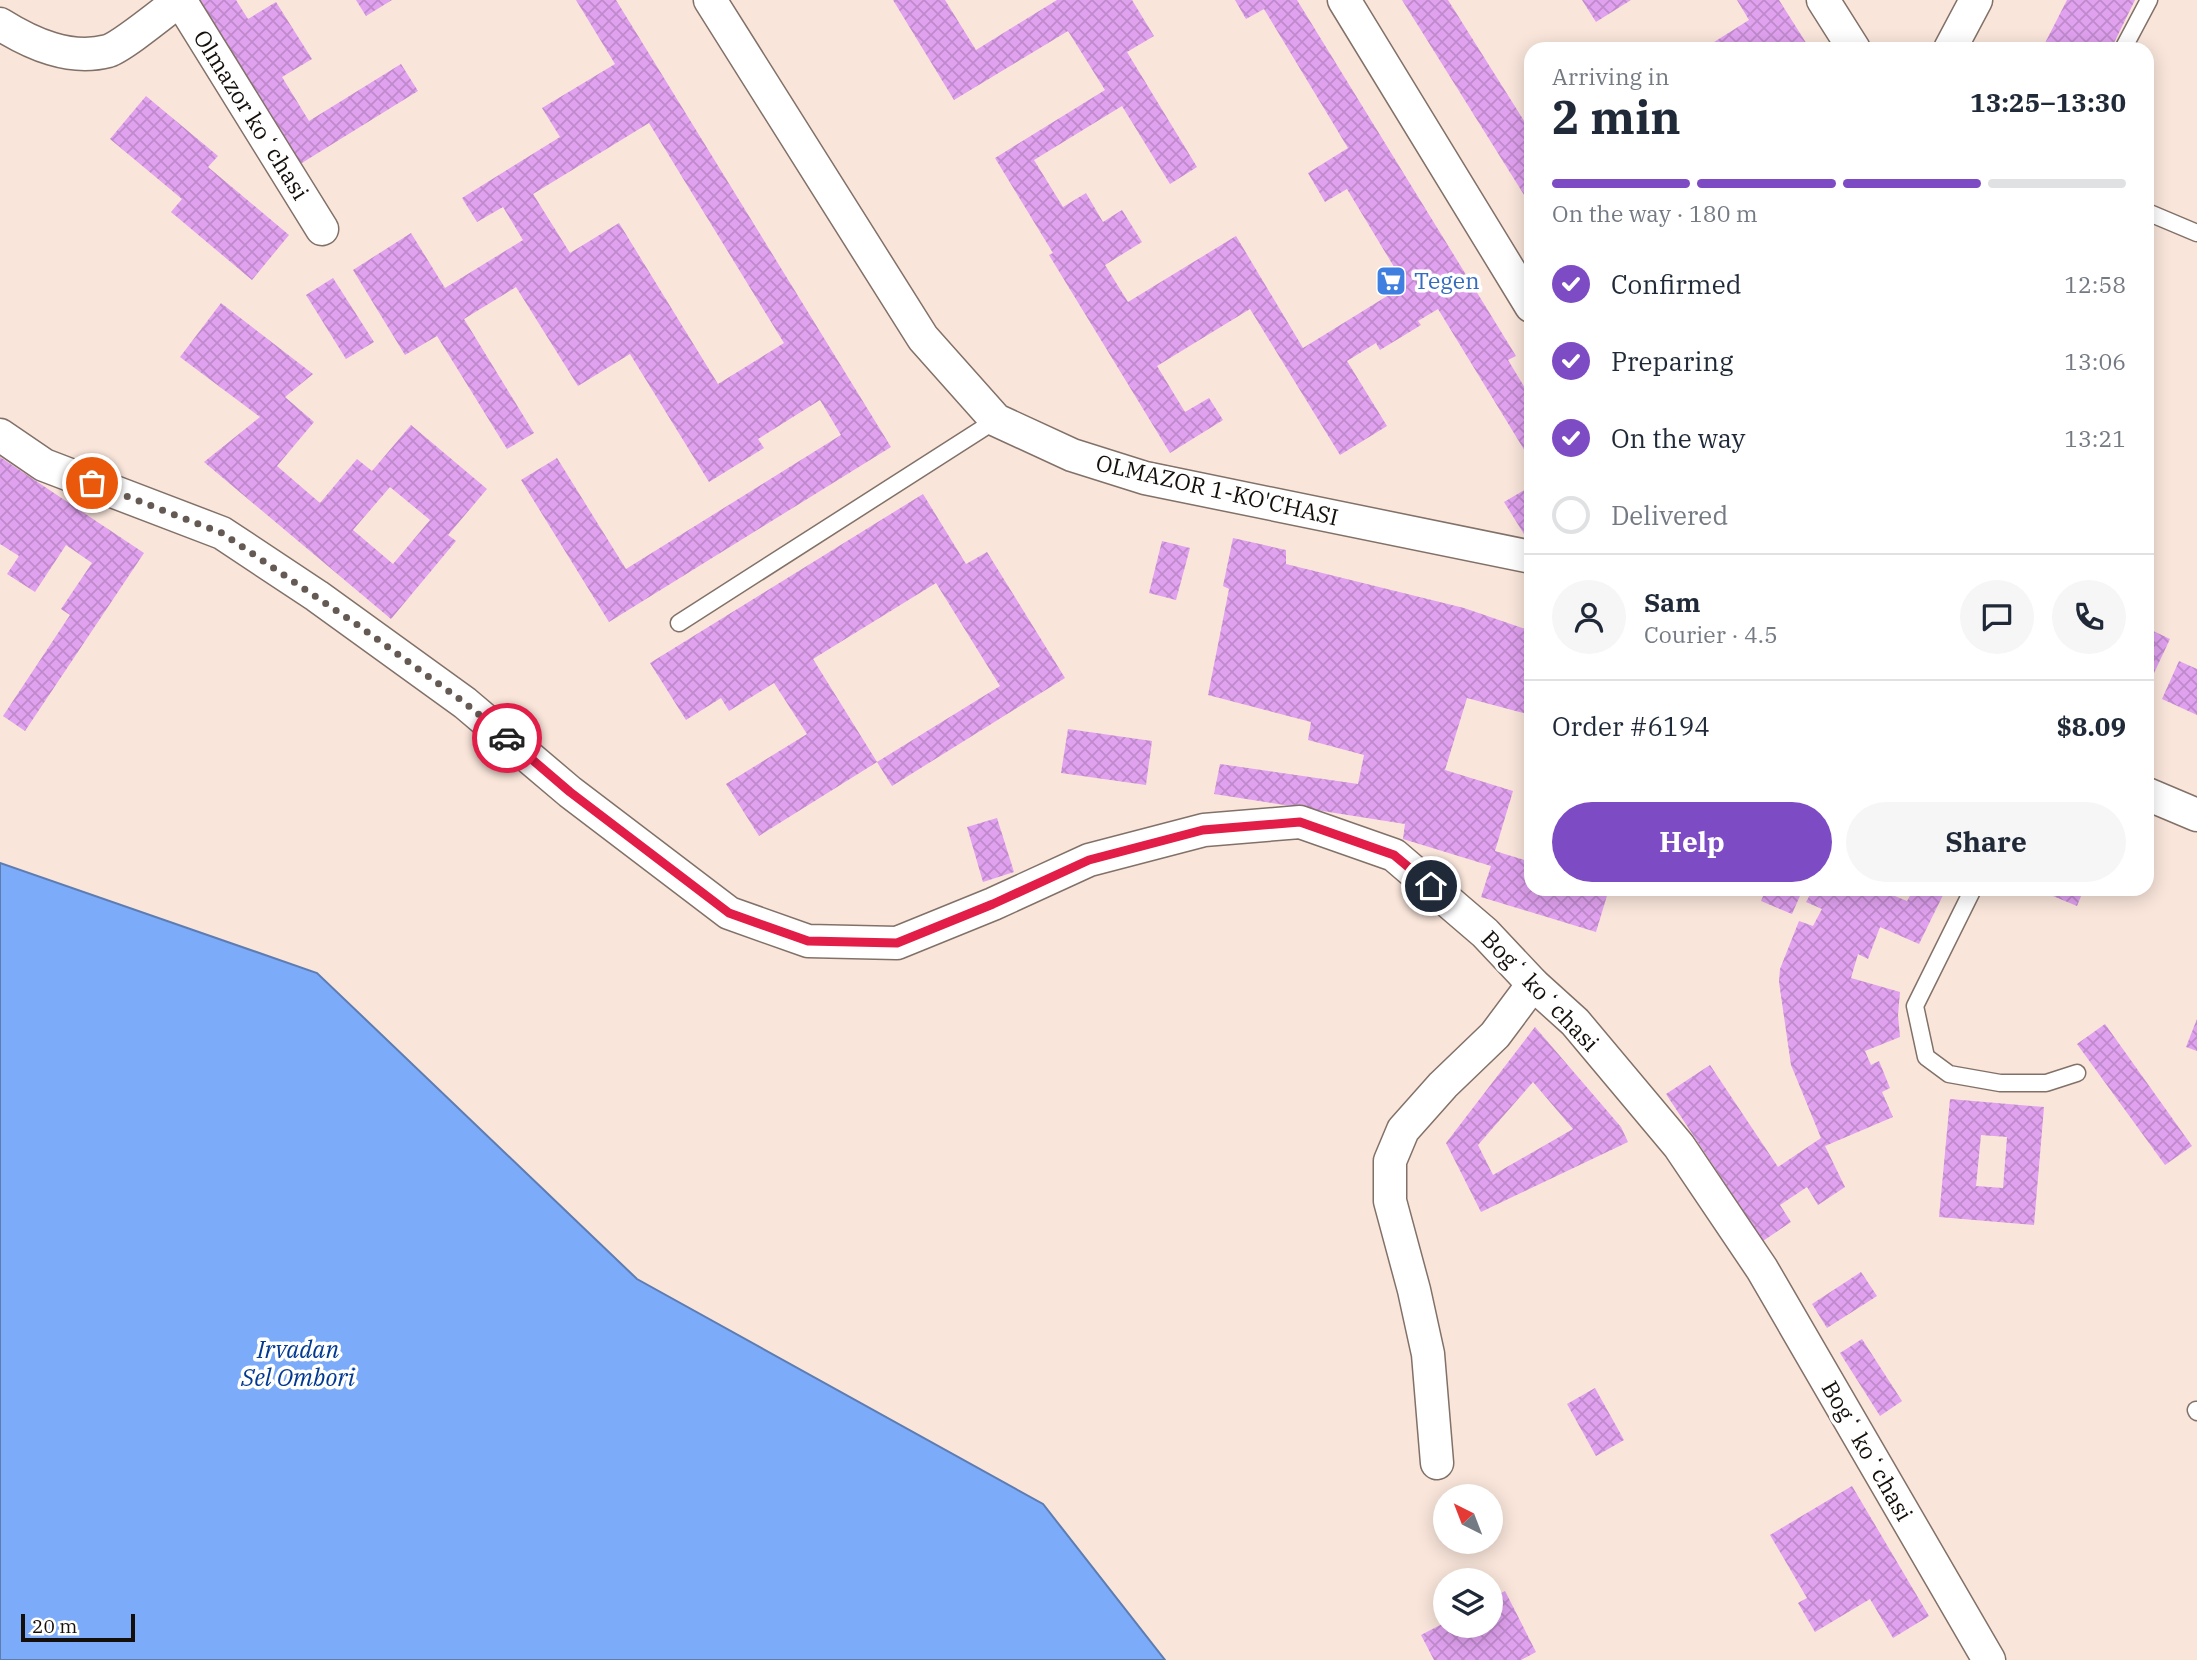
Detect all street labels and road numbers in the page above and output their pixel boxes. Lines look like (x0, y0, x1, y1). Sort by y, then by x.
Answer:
street label: Olmazor koʻchasi (187, 24, 316, 205)
street label: OLMAZOR 1-KO'CHASI (1093, 447, 1341, 532)
street label: Bogʻ koʻchasi (1475, 923, 1606, 1057)
street label: Bogʻ koʻchasi (1816, 1375, 1920, 1526)

